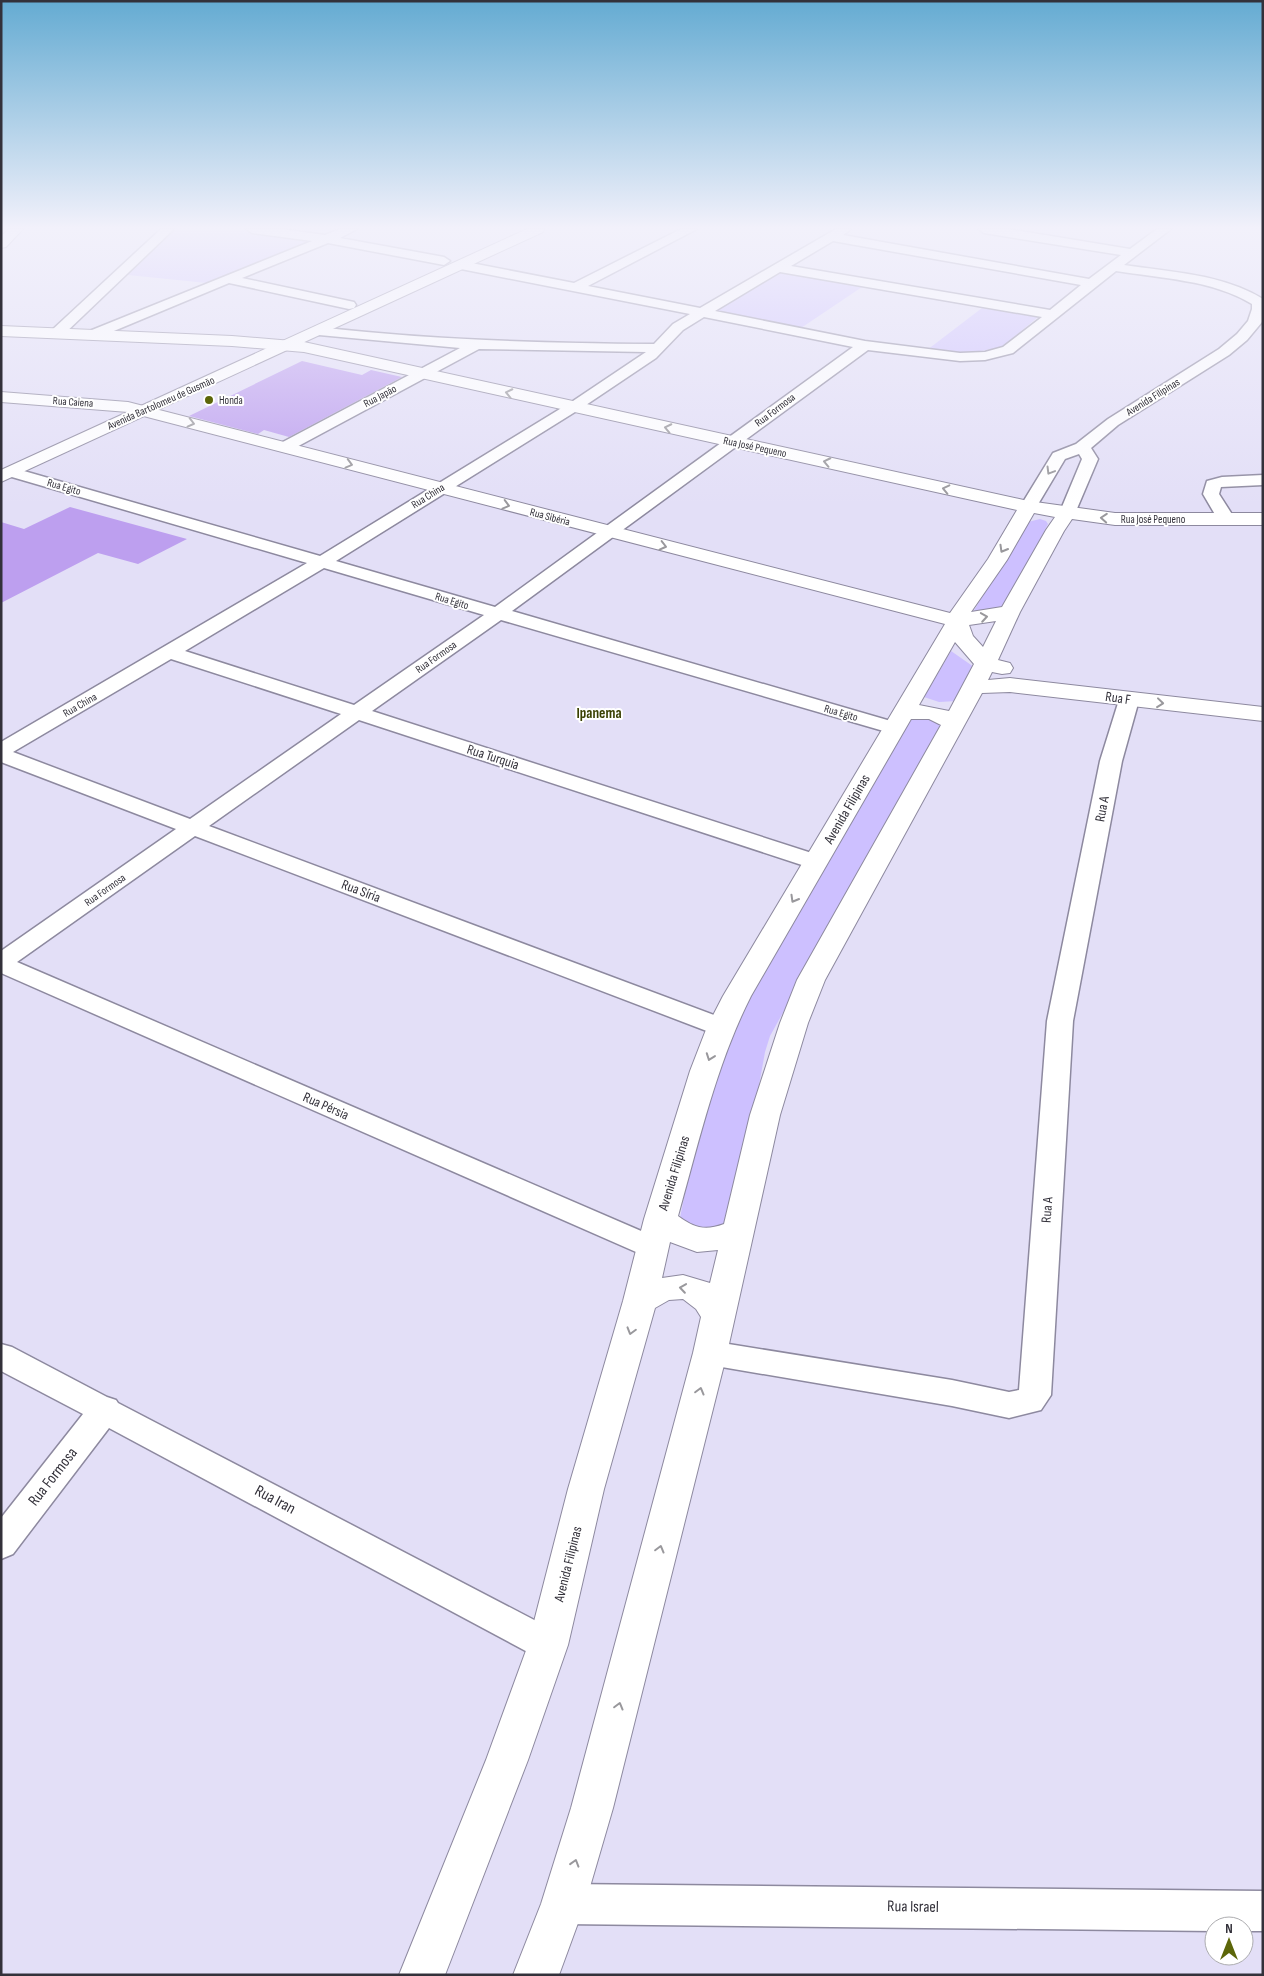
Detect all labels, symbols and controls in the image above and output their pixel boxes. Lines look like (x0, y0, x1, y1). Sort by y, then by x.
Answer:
street label: Avenida Bartolomeu de Gusmão (104, 373, 217, 433)
street label: Avenida Filipinas (1123, 375, 1182, 419)
street label: Rua Japão (361, 382, 399, 410)
one-way arrow (505, 389, 514, 399)
street label: Rua Formosa (752, 391, 798, 429)
street label: Rua Caiena (52, 394, 94, 410)
marker: Honda (203, 394, 215, 406)
place label: Honda (219, 394, 243, 407)
one-way arrow (187, 418, 195, 428)
one-way arrow (664, 423, 673, 434)
street label: Rua José Pequeno (722, 434, 788, 460)
one-way arrow (344, 458, 353, 469)
one-way arrow (822, 458, 831, 468)
one-way arrow (1047, 466, 1057, 475)
street label: Rua Egito (46, 476, 83, 498)
street label: Rua China (409, 481, 447, 511)
one-way arrow (941, 484, 950, 495)
one-way arrow (501, 499, 510, 510)
street label: Rua Sibéria (529, 505, 571, 529)
one-way arrow (1100, 513, 1108, 524)
street label: Rua José Pequeno (1121, 513, 1186, 526)
one-way arrow (659, 540, 668, 551)
one-way arrow (999, 544, 1009, 553)
street label: Rua Egito (434, 590, 471, 612)
one-way arrow (979, 612, 988, 622)
street label: Rua Formosa (413, 638, 459, 676)
street label: Rua F (1104, 688, 1132, 708)
street label: Rua China (61, 690, 99, 720)
one-way arrow (1156, 697, 1164, 708)
street label: Rua Egito (823, 702, 860, 724)
district label: Ipanema (576, 704, 622, 723)
street label: Rua Turquia (465, 741, 521, 773)
street label: Avenida Filipinas (820, 771, 874, 848)
street label: Rua A (1091, 794, 1113, 823)
street label: Rua Formosa (82, 871, 128, 909)
street label: Rua Síria (339, 876, 383, 906)
one-way arrow (791, 893, 801, 902)
one-way arrow (706, 1052, 716, 1061)
street label: Rua Pérsia (300, 1088, 352, 1124)
street label: Avenida Filipinas (654, 1134, 693, 1213)
street label: Rua A (1038, 1195, 1056, 1224)
one-way arrow (679, 1283, 687, 1294)
one-way arrow (627, 1326, 637, 1334)
one-way arrow (695, 1388, 705, 1396)
street label: Rua Formosa (24, 1444, 82, 1510)
street label: Rua Iran (251, 1481, 299, 1519)
street label: Avenida Filipinas (550, 1524, 586, 1605)
one-way arrow (654, 1545, 664, 1553)
one-way arrow (613, 1702, 623, 1711)
one-way arrow (570, 1859, 580, 1867)
street label: Rua Israel (887, 1897, 939, 1917)
north arrow (1204, 1916, 1254, 1966)
text: N (1225, 1920, 1233, 1937)

